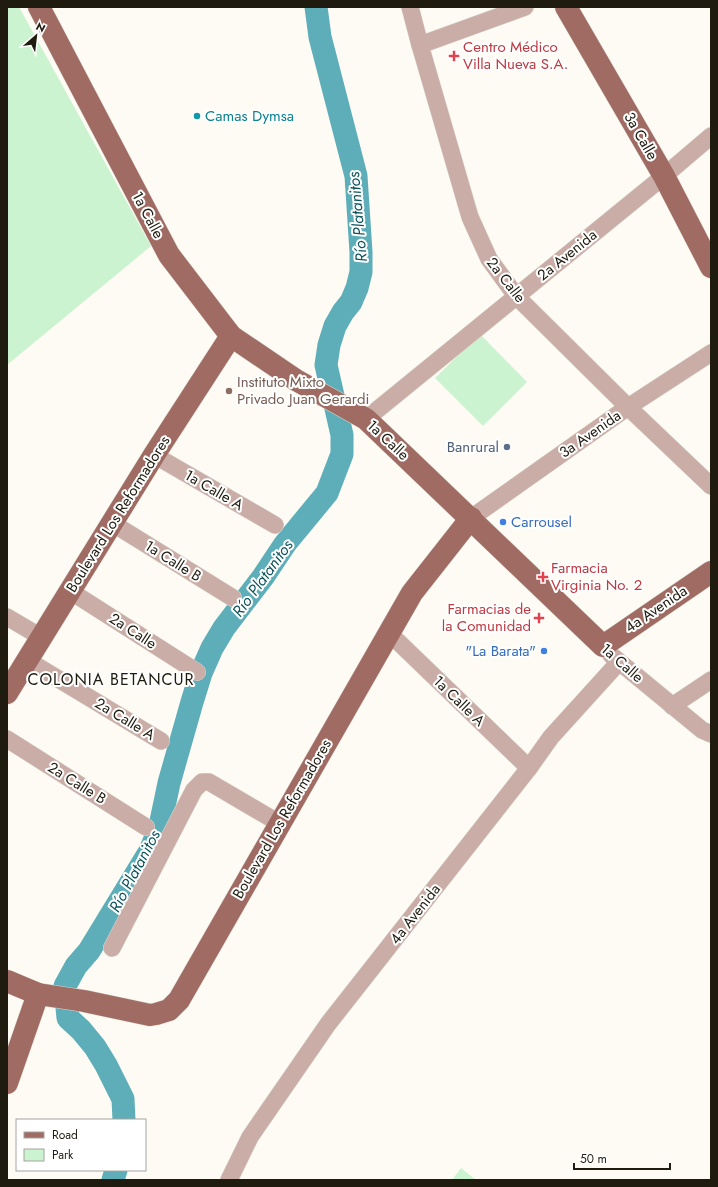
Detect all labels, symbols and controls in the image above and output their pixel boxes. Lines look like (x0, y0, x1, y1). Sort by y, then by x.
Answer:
north arrow (16, 16, 56, 56)
text: N (33, 18, 48, 36)
place label: Centro Médico Villa Nueva S.A. (463, 36, 568, 75)
marker: Centro Médico Villa Nueva S.A. (448, 50, 460, 62)
place label: Camas Dymsa (205, 105, 294, 127)
street label: 3a Calle (618, 108, 664, 164)
marker: Camas Dymsa (192, 111, 202, 121)
water label: Río Platanitos (342, 170, 373, 263)
street label: 1a Calle (126, 187, 170, 243)
street label: 2a Avenida (532, 224, 602, 286)
street label: 2a Calle (481, 253, 531, 308)
place label: Instituto Mixto Privado Juan Gerardi (237, 371, 369, 410)
marker: Instituto Mixto Privado Juan Gerardi (224, 386, 234, 396)
street label: 3a Avenida (555, 405, 625, 463)
street label: 1a Calle (362, 415, 414, 465)
street label: Boulevard Los Reformadores (61, 431, 175, 597)
place label: Banrural (447, 436, 499, 458)
marker: Banrural (502, 442, 512, 452)
street label: 1a Calle A (180, 464, 248, 516)
place label: Carrousel (511, 511, 572, 533)
marker: Carrousel (498, 517, 508, 527)
water label: Río Platanitos (227, 534, 299, 622)
street label: 1a Calle B (140, 535, 206, 587)
place label: Farmacia Virginia No. 2 (551, 557, 642, 596)
marker: Farmacia Virginia No. 2 (538, 572, 548, 582)
street label: 4a Avenida (620, 580, 692, 638)
place label: Farmacias de la Comunidad (442, 598, 531, 637)
street label: 2a Calle (105, 608, 161, 655)
marker: Farmacias de la Comunidad (534, 613, 544, 623)
street label: 1a Calle (596, 638, 649, 688)
place label: "La Barata" (465, 640, 536, 662)
marker: "La Barata" (539, 646, 549, 656)
district label: COLONIA BETANCUR (27, 668, 195, 691)
street label: 1a Calle A (428, 671, 490, 732)
street label: 2a Calle A (91, 692, 159, 746)
street label: Boulevard Los Reformadores (227, 735, 337, 903)
street label: 2a Calle B (44, 756, 110, 810)
water label: Río Platanitos (103, 825, 166, 916)
street label: 4a Avenida (384, 879, 446, 949)
legend (16, 1119, 146, 1171)
text: Road (52, 1126, 78, 1144)
scale bar (574, 1145, 670, 1171)
text: Park (52, 1146, 74, 1164)
text: 50 m (580, 1150, 607, 1168)

